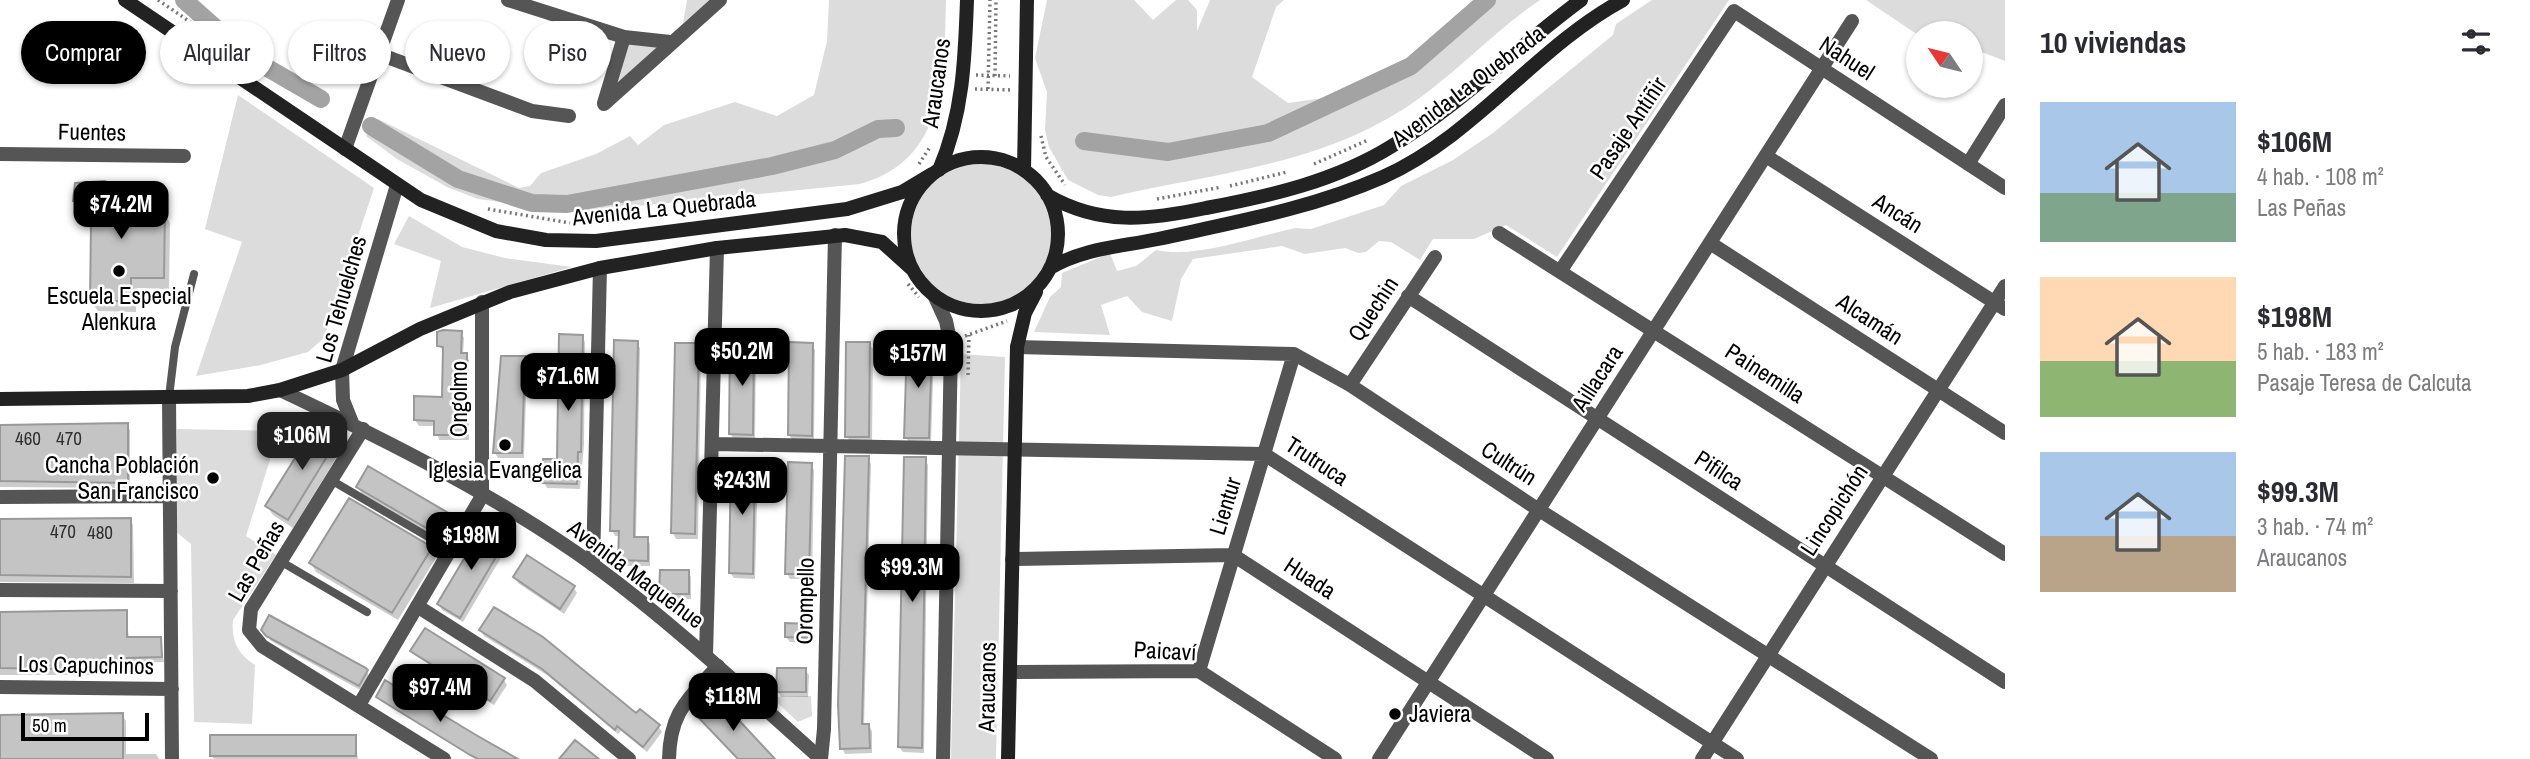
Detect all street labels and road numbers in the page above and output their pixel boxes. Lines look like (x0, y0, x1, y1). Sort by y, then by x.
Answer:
street label: Avenida La Quebrada (1384, 17, 1551, 154)
street label: Nahuel (1814, 28, 1881, 87)
street label: Araucanos (914, 36, 957, 131)
street label: Pasaje Antiñir (1582, 70, 1674, 185)
street label: Fuentes (58, 115, 126, 148)
street label: Avenida La Quebrada (570, 182, 758, 233)
street label: Ancán (1867, 185, 1929, 240)
street label: Los Tehuelches (308, 232, 373, 366)
street label: Quechin (1340, 270, 1405, 347)
street label: Alcamán (1830, 285, 1909, 352)
street label: Painemilla (1719, 335, 1812, 410)
street label: Aillacara (1563, 338, 1630, 418)
street label: Ongolmo (443, 361, 474, 437)
street label: Trutruca (1280, 429, 1355, 493)
street label: Cultrún (1475, 433, 1543, 492)
street label: Pifilca (1689, 442, 1750, 497)
street label: Lincopichón (1793, 458, 1875, 561)
street label: Lientur (1201, 473, 1248, 538)
street label: Avenida Maquehue (561, 511, 711, 635)
street label: Las Peñas (220, 514, 291, 607)
street label: Huada (1279, 549, 1342, 606)
street label: Orompello (788, 557, 821, 645)
street label: Paicaví (1133, 633, 1198, 668)
street label: Araucanos (970, 642, 1003, 733)
street label: Los Capuchinos (18, 648, 154, 681)

